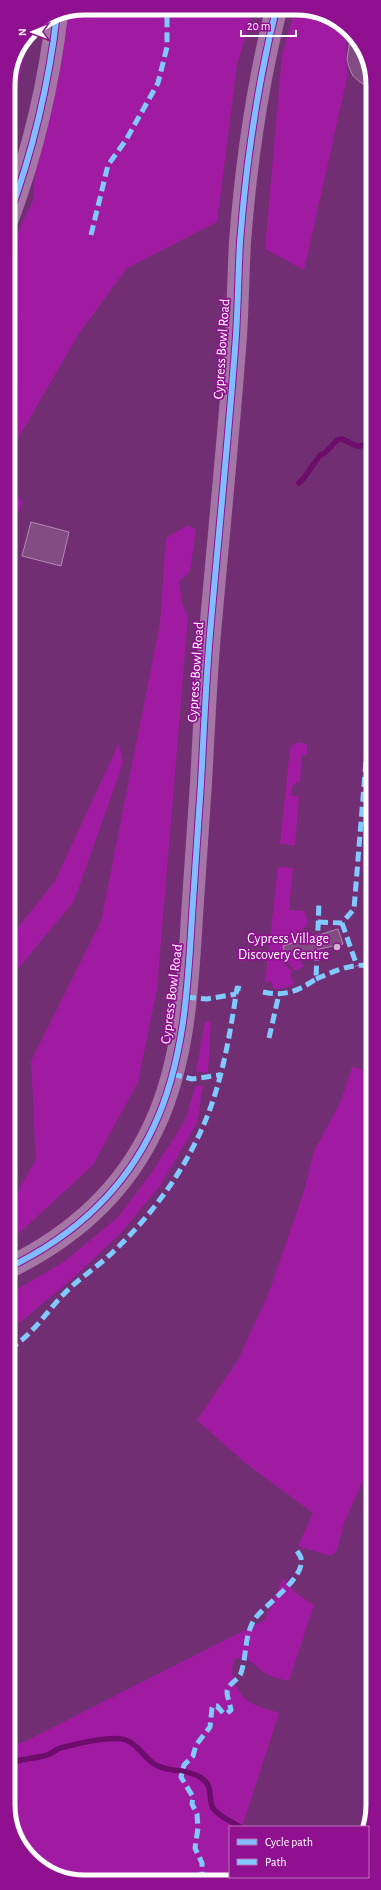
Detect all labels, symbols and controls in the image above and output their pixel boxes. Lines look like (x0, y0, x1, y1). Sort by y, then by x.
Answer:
north arrow (12, 12, 52, 52)
scale bar (241, 12, 296, 38)
text: 20 m (247, 20, 270, 32)
text: N (17, 28, 28, 36)
street label: Cypress Bowl Road (211, 298, 233, 400)
street label: Cypress Bowl Road (185, 621, 207, 723)
place label: Cypress Village Discovery Centre (238, 932, 329, 962)
marker: Cypress Village Discovery Centre (332, 942, 342, 952)
street label: Cypress Bowl Road (159, 943, 185, 1045)
legend (229, 1826, 369, 1878)
text: Cycle path (265, 1836, 313, 1849)
text: Path (265, 1856, 287, 1868)

